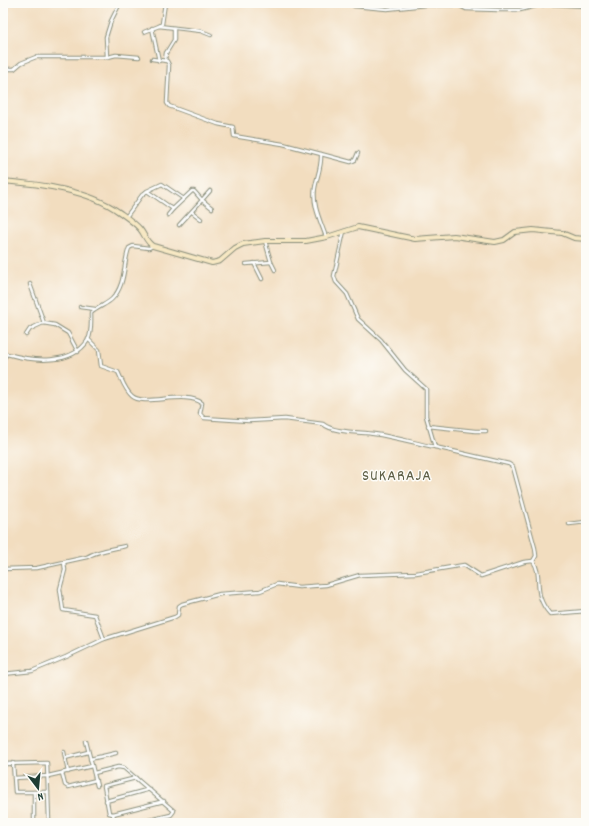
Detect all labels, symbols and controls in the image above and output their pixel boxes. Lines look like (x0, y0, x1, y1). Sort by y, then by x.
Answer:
district label: SUKARAJA (362, 465, 432, 488)
north arrow (18, 768, 58, 808)
text: N (35, 787, 45, 804)

